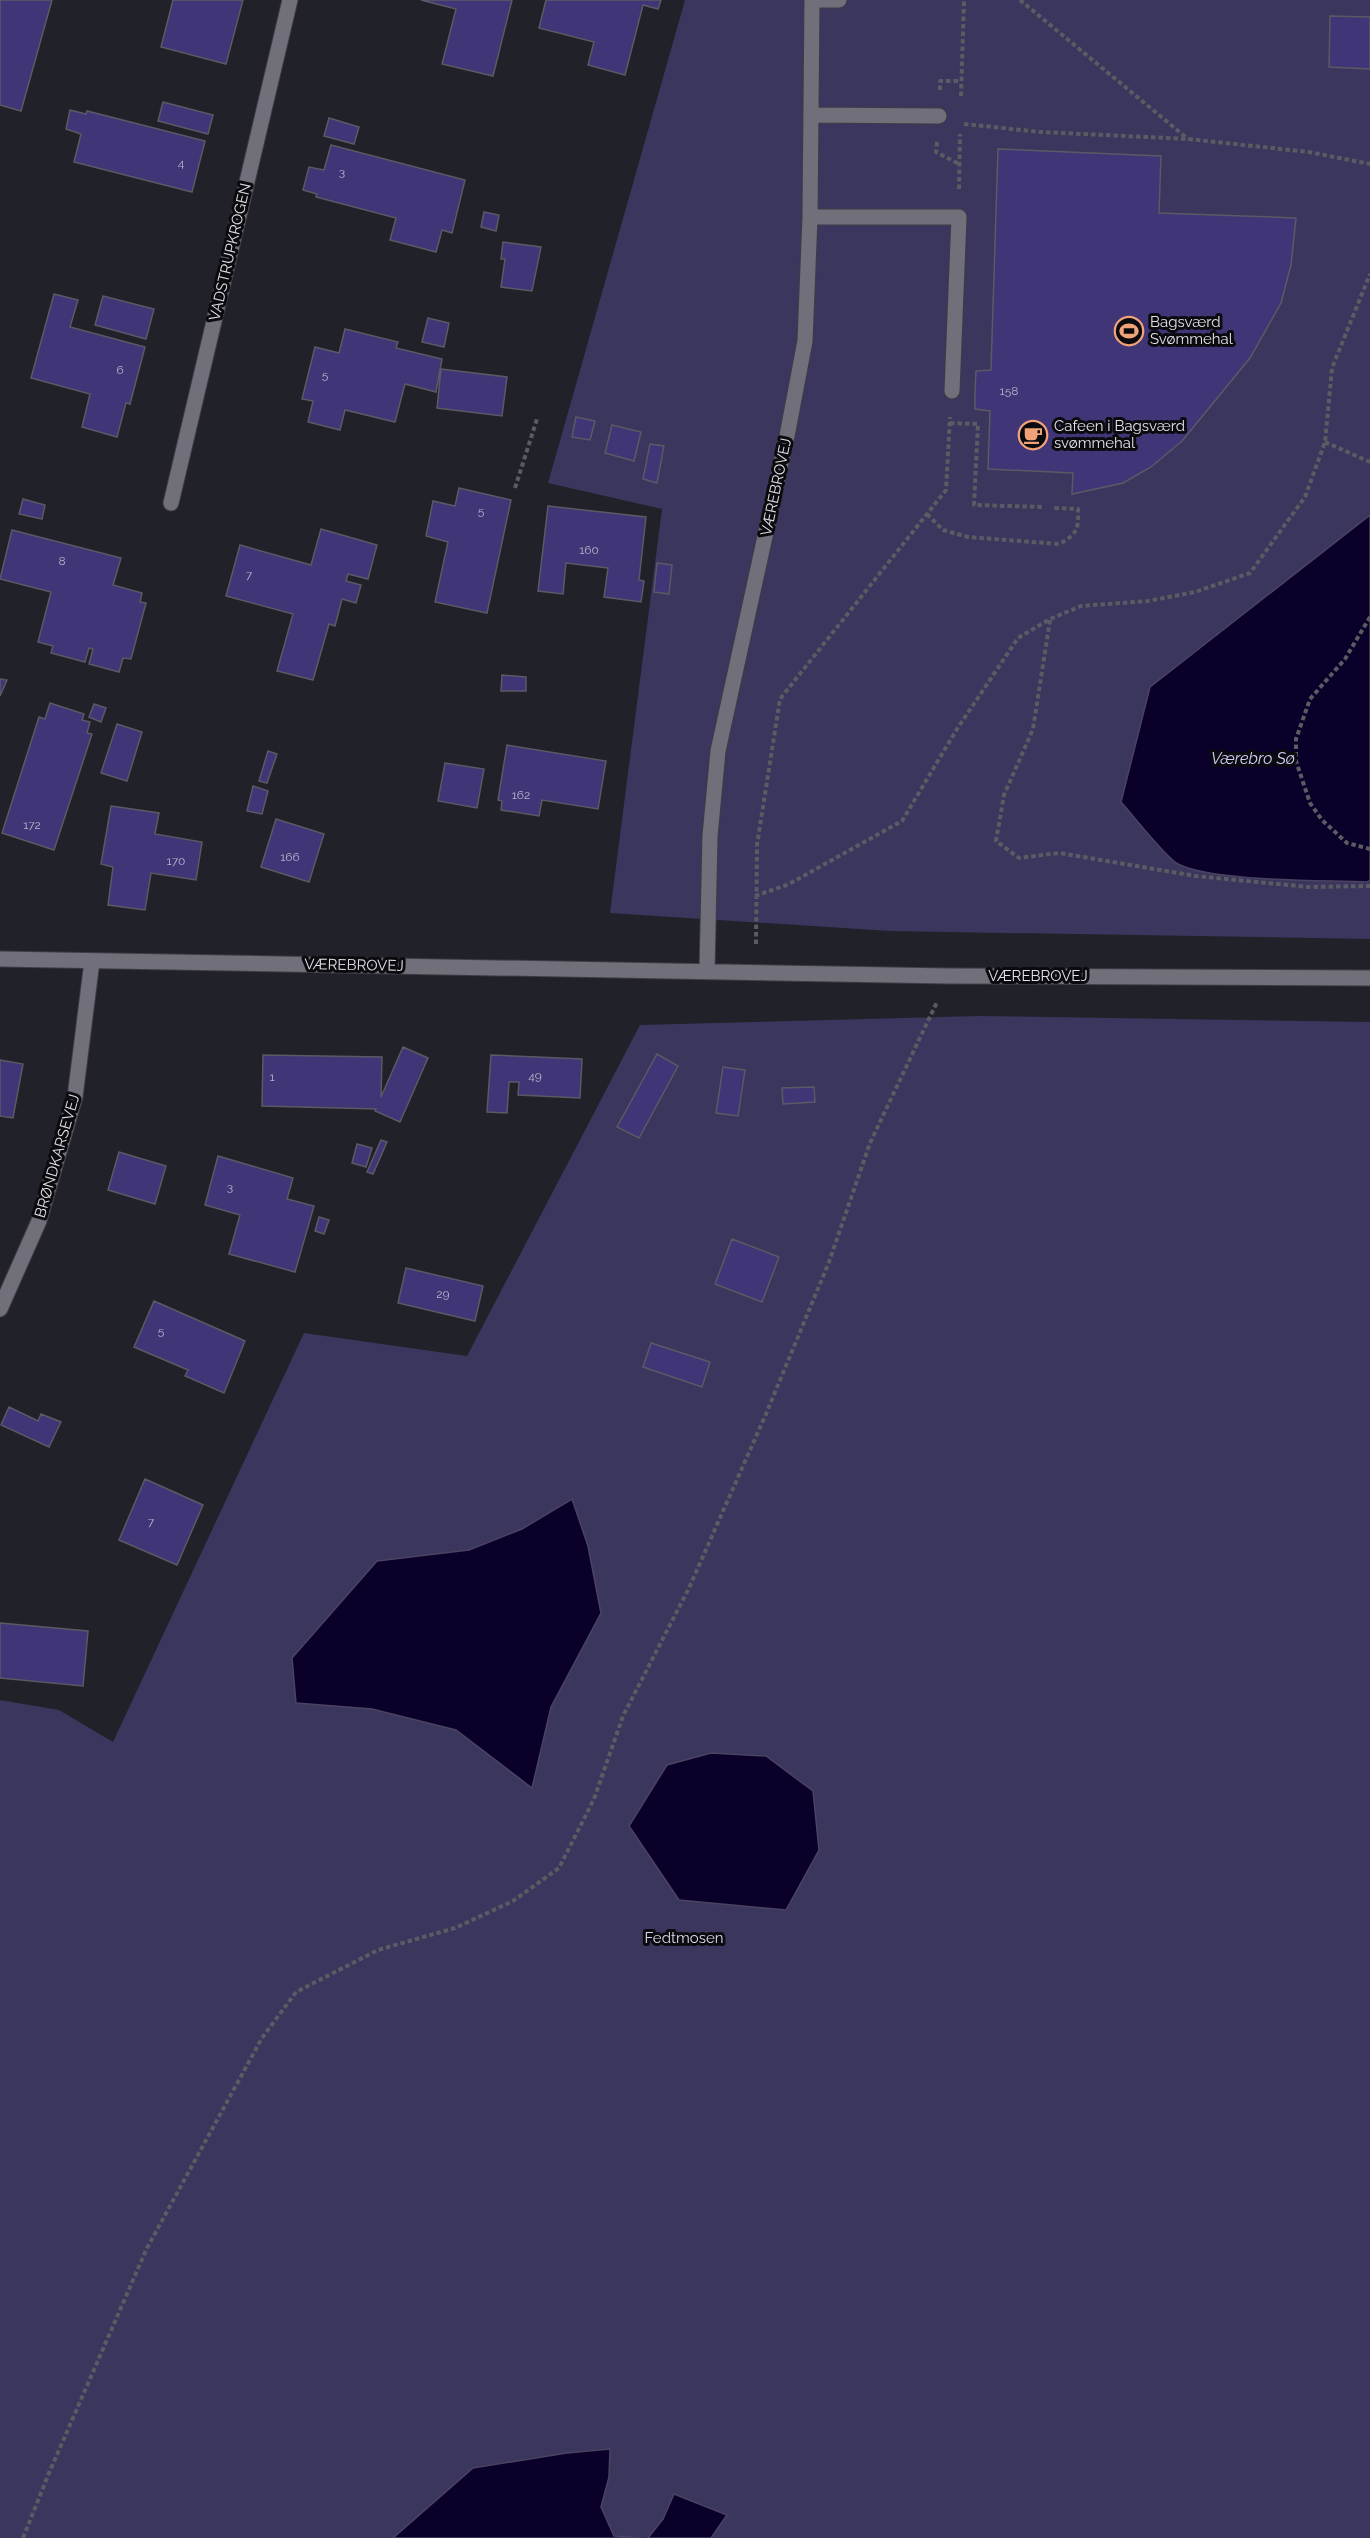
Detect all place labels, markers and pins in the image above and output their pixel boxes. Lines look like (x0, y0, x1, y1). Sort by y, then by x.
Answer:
place label: Bagsværd Svømmehal (1150, 313, 1234, 348)
sports icon: Bagsværd Svømmehal (1113, 315, 1145, 347)
place label: Cafeen i Bagsværd svømmehal (1054, 417, 1185, 452)
cafe icon: Cafeen i Bagsværd svømmehal (1017, 419, 1049, 451)

